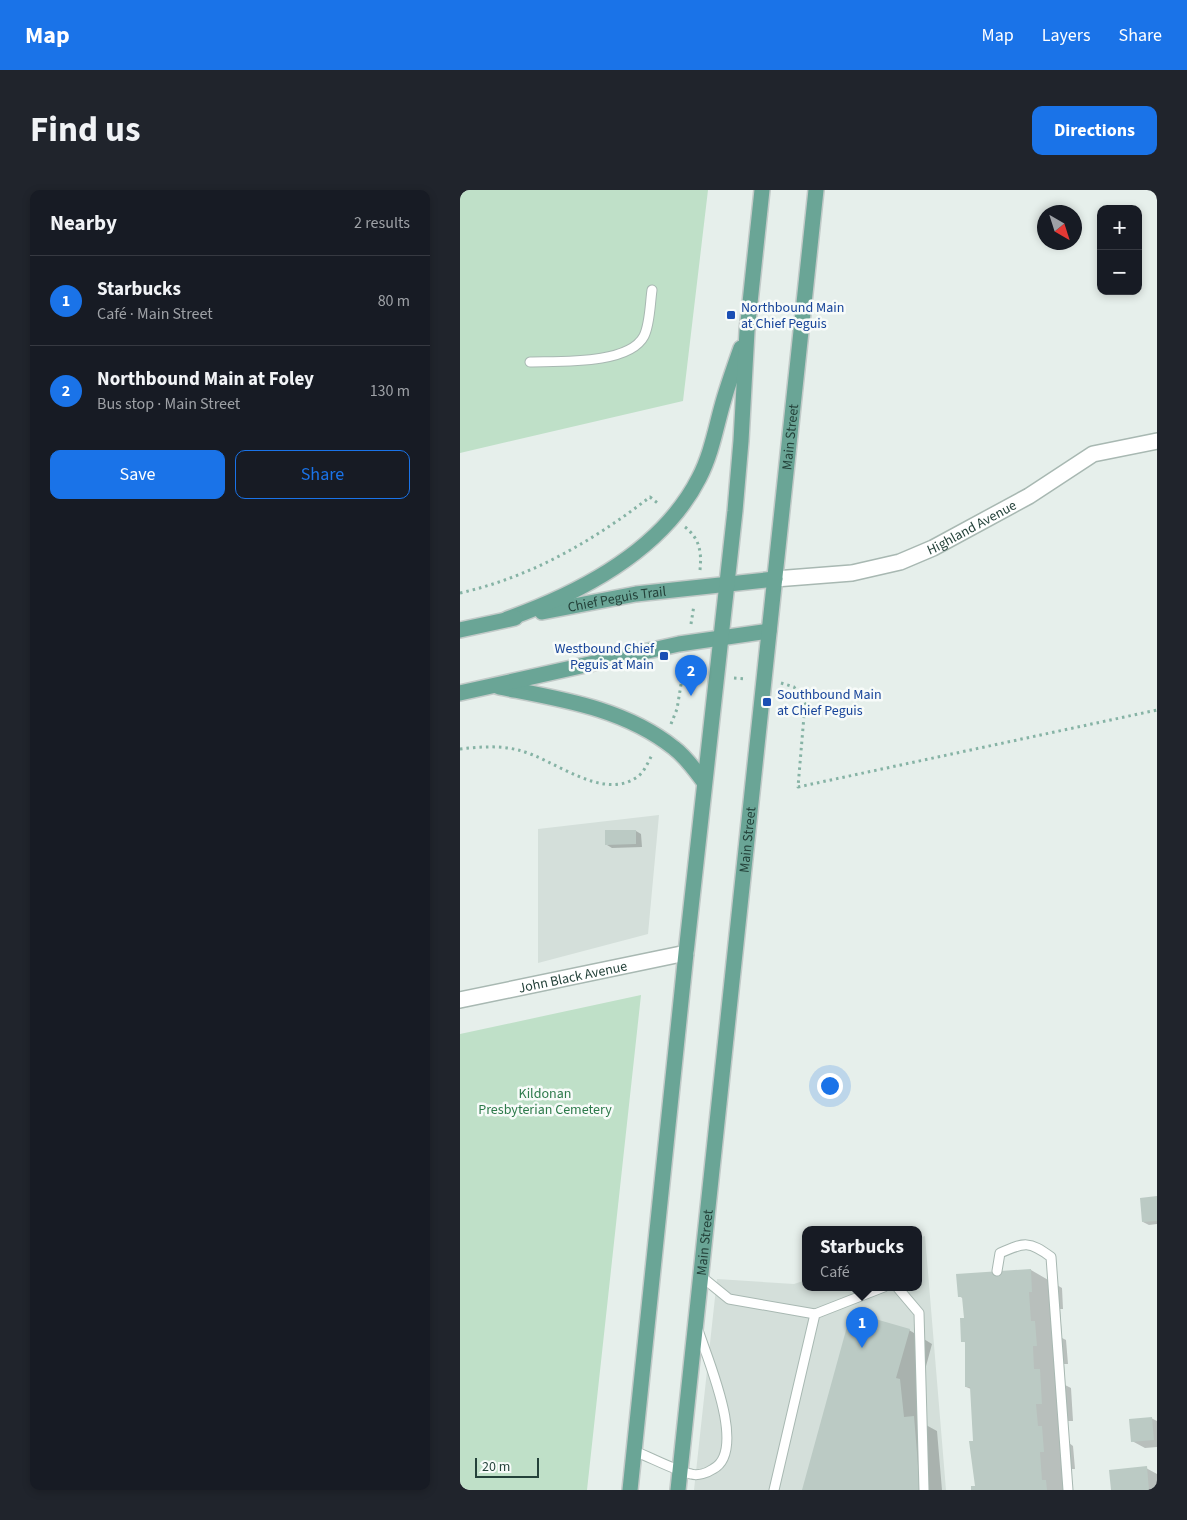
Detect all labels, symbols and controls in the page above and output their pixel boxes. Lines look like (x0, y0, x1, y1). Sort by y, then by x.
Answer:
text: Map (25, 18, 70, 53)
text: Map (982, 23, 1014, 48)
text: Layers (1042, 23, 1091, 48)
text: Share (1119, 23, 1162, 48)
text: Find us (30, 105, 140, 155)
button: Directions (1032, 106, 1157, 155)
north arrow (1037, 205, 1082, 250)
map controls (1097, 205, 1142, 295)
button: + (1097, 205, 1142, 250)
text: Nearby (50, 208, 117, 238)
text: 2 results (354, 212, 410, 234)
button: − (1097, 250, 1142, 295)
text: Starbucks (97, 276, 181, 303)
text: 1 (62, 290, 70, 312)
text: 80 m (378, 290, 410, 312)
place label: Northbound Main at Chief Peguis (741, 298, 844, 334)
text: Café · Main Street (97, 303, 213, 325)
marker: Northbound Main at Chief Peguis (725, 309, 737, 321)
text: Northbound Main at Foley (97, 366, 314, 393)
text: 2 (62, 380, 70, 402)
text: 130 m (370, 380, 410, 402)
text: Bus stop · Main Street (97, 393, 240, 415)
street label: Main Street (777, 403, 804, 471)
button: Save (50, 450, 225, 499)
button: Share (235, 450, 410, 499)
street label: Highland Avenue (924, 496, 1020, 560)
street label: Chief Peguis Trail (566, 582, 668, 618)
place label: Westbound Chief Peguis at Main (555, 639, 655, 675)
marker: Westbound Chief Peguis at Main (658, 650, 670, 662)
pin: 2 (675, 655, 707, 696)
place label: Southbound Main at Chief Peguis (777, 685, 882, 721)
marker: Southbound Main at Chief Peguis (761, 696, 773, 708)
street label: Main Street (735, 805, 762, 874)
street label: John Black Avenue (517, 957, 629, 999)
your location (817, 1073, 843, 1099)
park label: Kildonan Presbyterian Cemetery (478, 1084, 612, 1120)
street label: Main Street (692, 1208, 719, 1277)
popup (802, 1226, 922, 1291)
text: Starbucks (820, 1234, 904, 1261)
text: Café (820, 1261, 850, 1283)
pin: 1 (846, 1307, 878, 1348)
scale bar (475, 1455, 539, 1478)
text: 20 m (482, 1457, 510, 1477)

